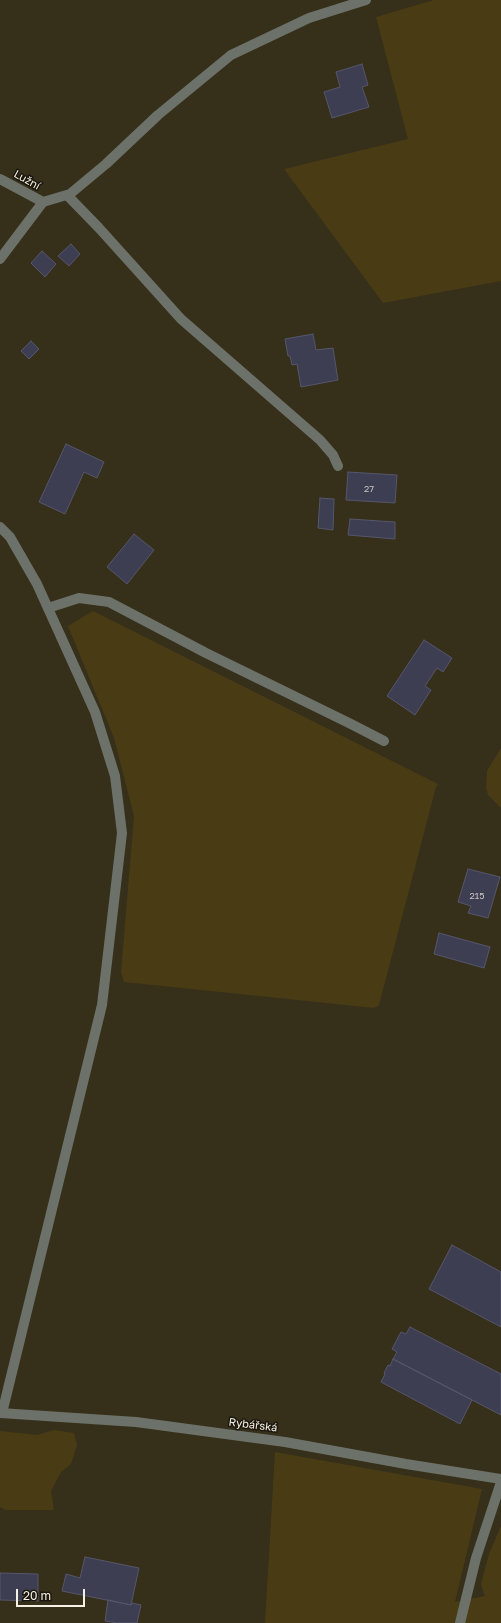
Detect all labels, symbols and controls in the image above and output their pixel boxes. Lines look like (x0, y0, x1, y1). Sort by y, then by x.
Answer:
street label: Lužní (12, 167, 42, 193)
house number: 27 (364, 484, 374, 494)
house number: 215 (470, 891, 484, 901)
street label: Rybářská (228, 1415, 278, 1435)
scale bar (18, 1581, 87, 1607)
text: 20 m (23, 1588, 51, 1603)

